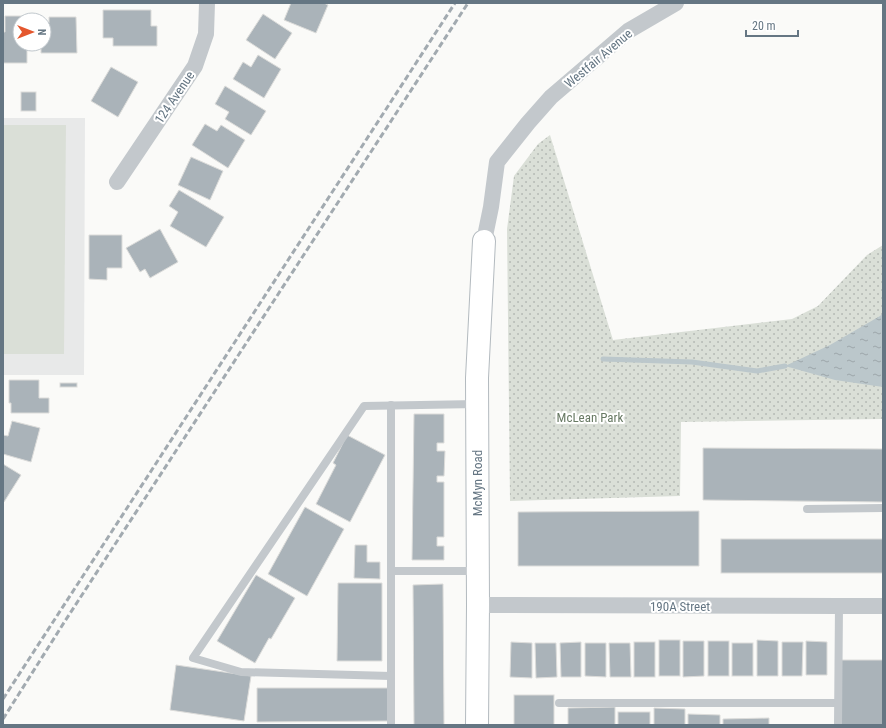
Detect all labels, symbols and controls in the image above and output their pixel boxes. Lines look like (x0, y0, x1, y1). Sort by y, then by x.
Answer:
north arrow (12, 12, 52, 52)
scale bar (746, 12, 798, 38)
text: 20 m (752, 19, 776, 33)
street label: Westfair Avenue (562, 26, 635, 91)
text: N (35, 29, 48, 36)
street label: 124 Avenue (152, 68, 197, 126)
park label: McLean Park (557, 410, 624, 425)
street label: McMyn Road (470, 450, 485, 516)
street label: 190A Street (650, 599, 710, 614)

